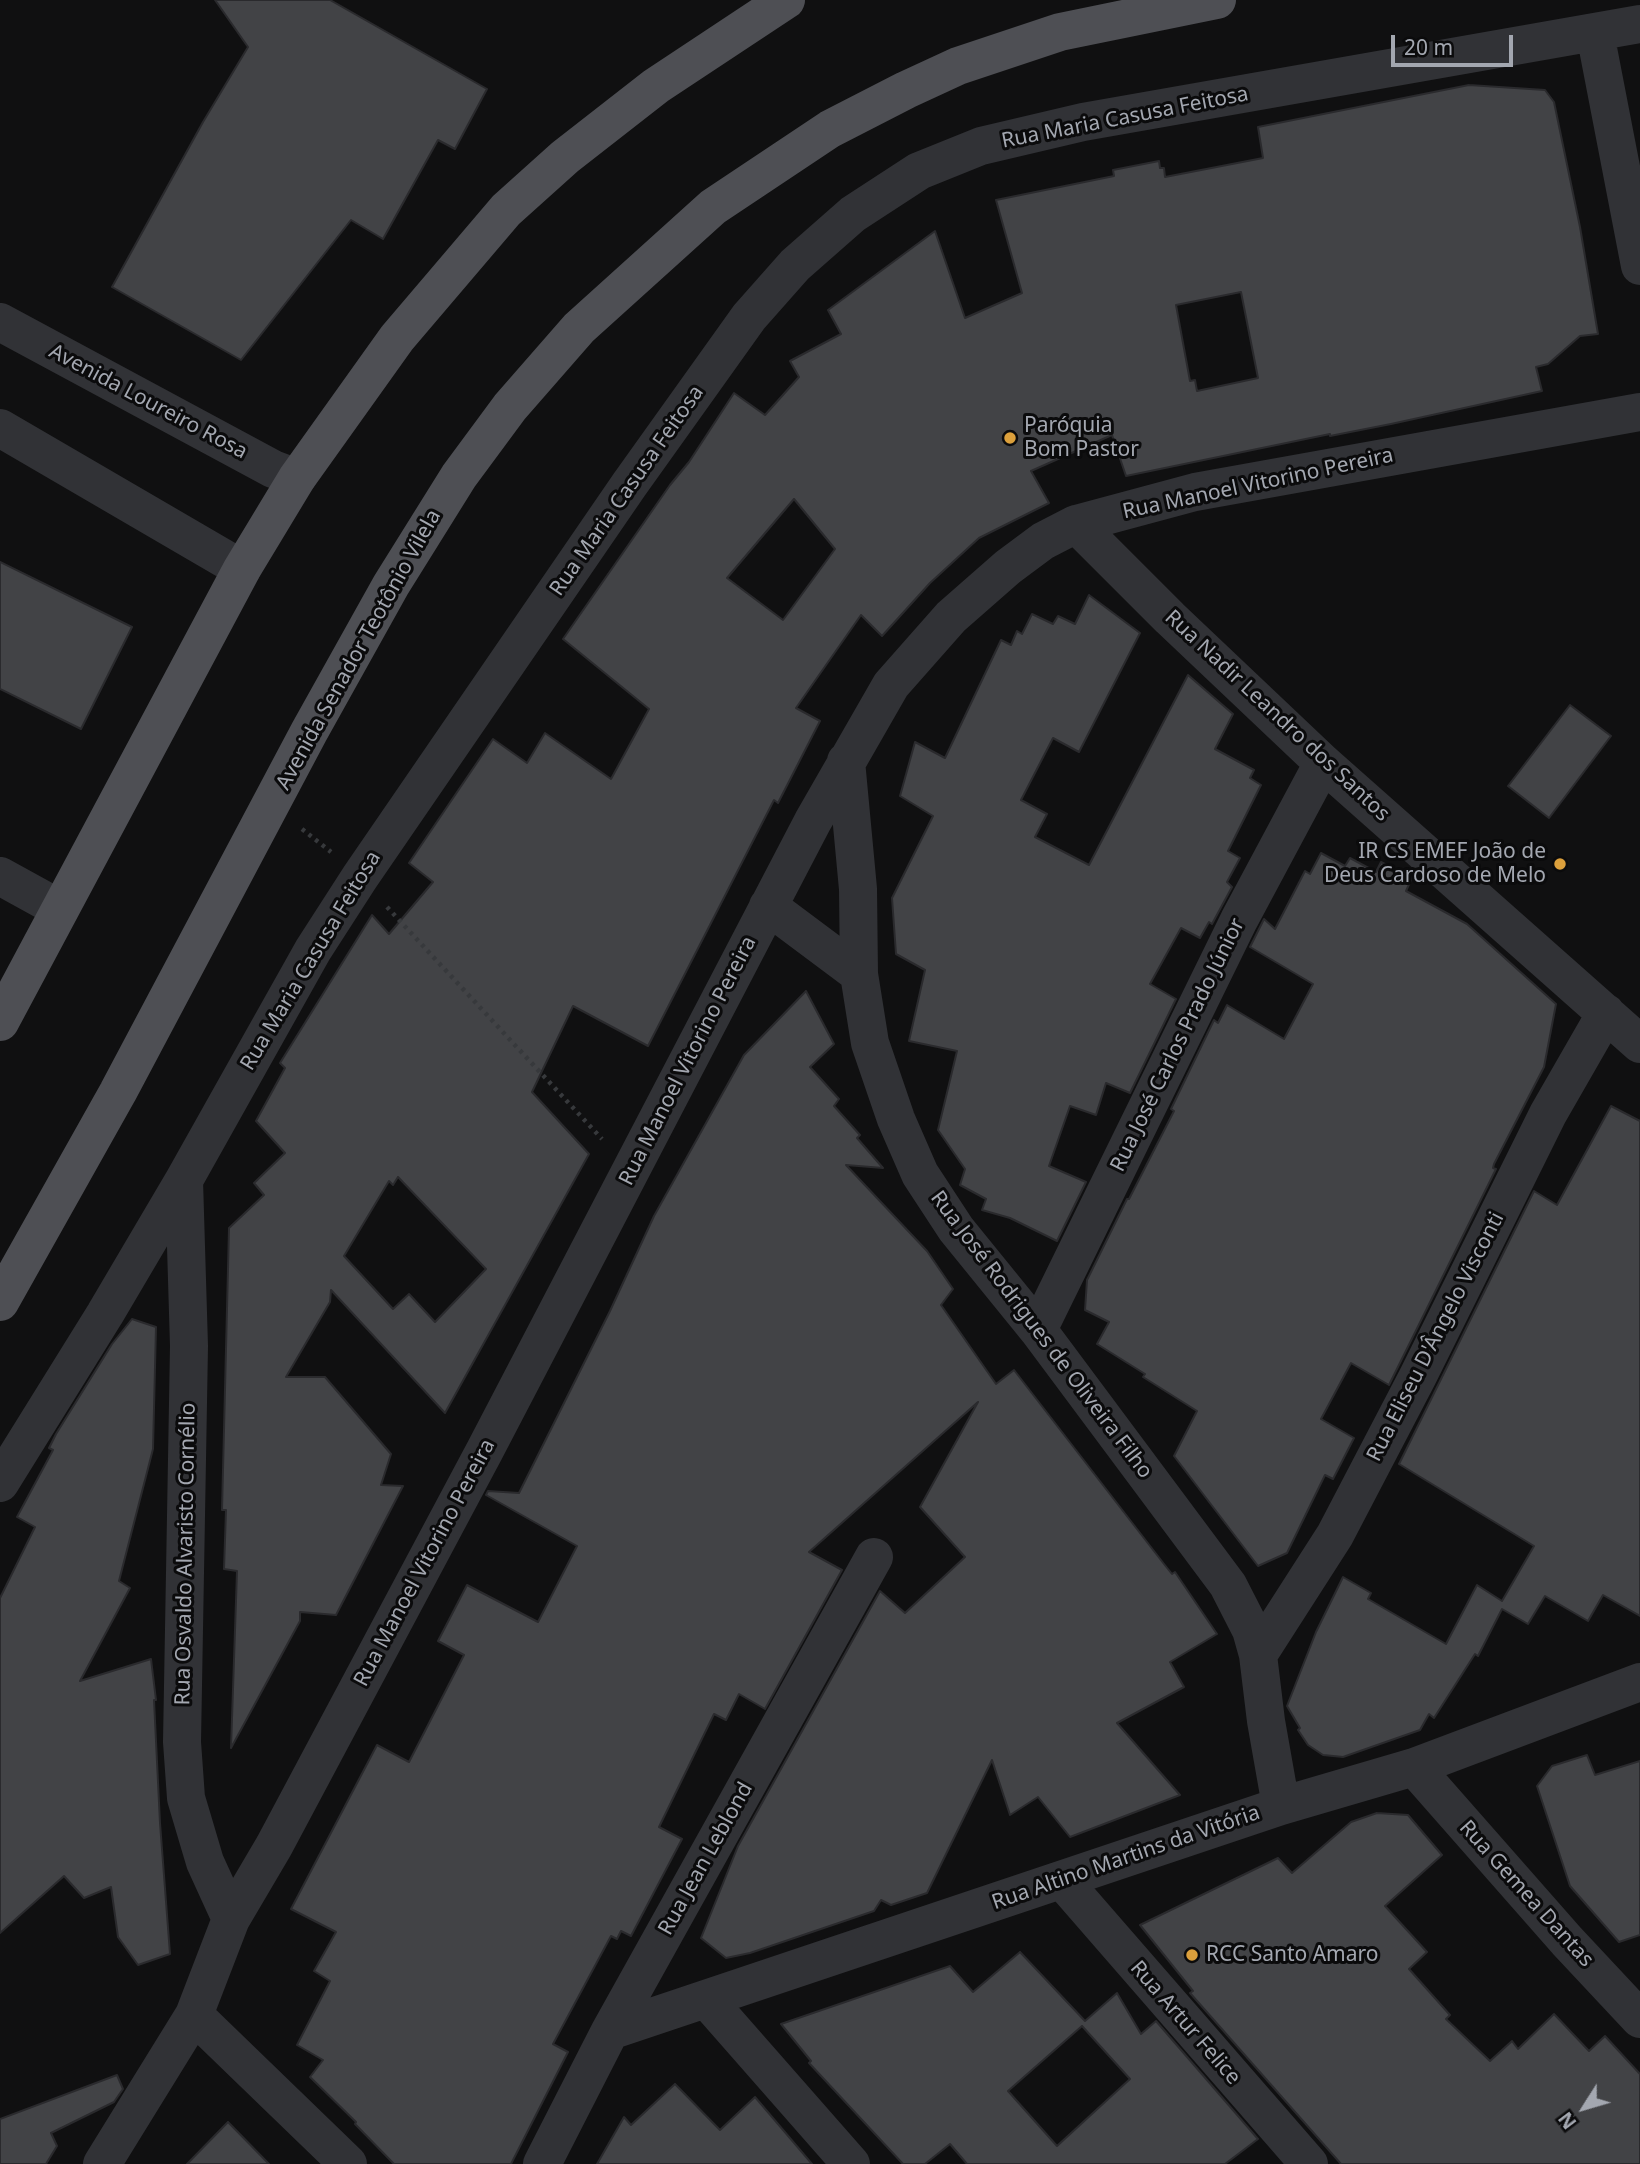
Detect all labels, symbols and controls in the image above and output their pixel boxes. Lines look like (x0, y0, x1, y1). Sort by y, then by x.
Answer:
scale bar (1395, 21, 1518, 65)
text: 20 m (1404, 33, 1453, 61)
street label: Rua Maria Casusa Feitosa (999, 82, 1251, 154)
street label: Avenida Loureiro Rosa (45, 339, 251, 465)
street label: Rua Maria Casusa Feitosa (545, 381, 709, 601)
place label: Paróquia Bom Pastor (1024, 413, 1139, 463)
marker: Paróquia Bom Pastor (1002, 430, 1018, 446)
street label: Rua Manoel Vitorino Pereira (1120, 443, 1396, 525)
street label: Avenida Senador Teotônio Vilela (271, 506, 447, 794)
street label: Rua Nadir Leandro dos Santos (1159, 605, 1395, 827)
place label: IR CS EMEF João de Deus Cardoso de Melo (1324, 839, 1546, 889)
street label: Rua Maria Casusa Feitosa (236, 847, 386, 1075)
marker: IR CS EMEF João de Deus Cardoso de Melo (1552, 856, 1568, 872)
street label: Rua José Carlos Prado Júnior (1106, 914, 1250, 1176)
street label: Rua Manoel Vitorino Pereira (614, 932, 762, 1190)
street label: Rua José Rodrigues de Oliveira Filho (925, 1186, 1157, 1484)
street label: Rua Eliseu D'Ângelo Visconti (1362, 1208, 1510, 1466)
street label: Rua Osvaldo Alvaristo Cornélio (171, 1402, 201, 1706)
street label: Rua Manoel Vitorino Pereira (349, 1435, 501, 1691)
street label: Rua Jean Leblond (654, 1778, 758, 1940)
street label: Rua Altino Martins da Vitória (989, 1800, 1263, 1916)
street label: Rua Gemea Dantas (1454, 1815, 1598, 1973)
place label: RCC Santo Amaro (1206, 1942, 1378, 1968)
marker: RCC Santo Amaro (1184, 1947, 1200, 1963)
street label: Rua Artur Felice (1124, 1956, 1246, 2090)
north arrow (1549, 2073, 1619, 2143)
text: N (1552, 2107, 1582, 2135)

